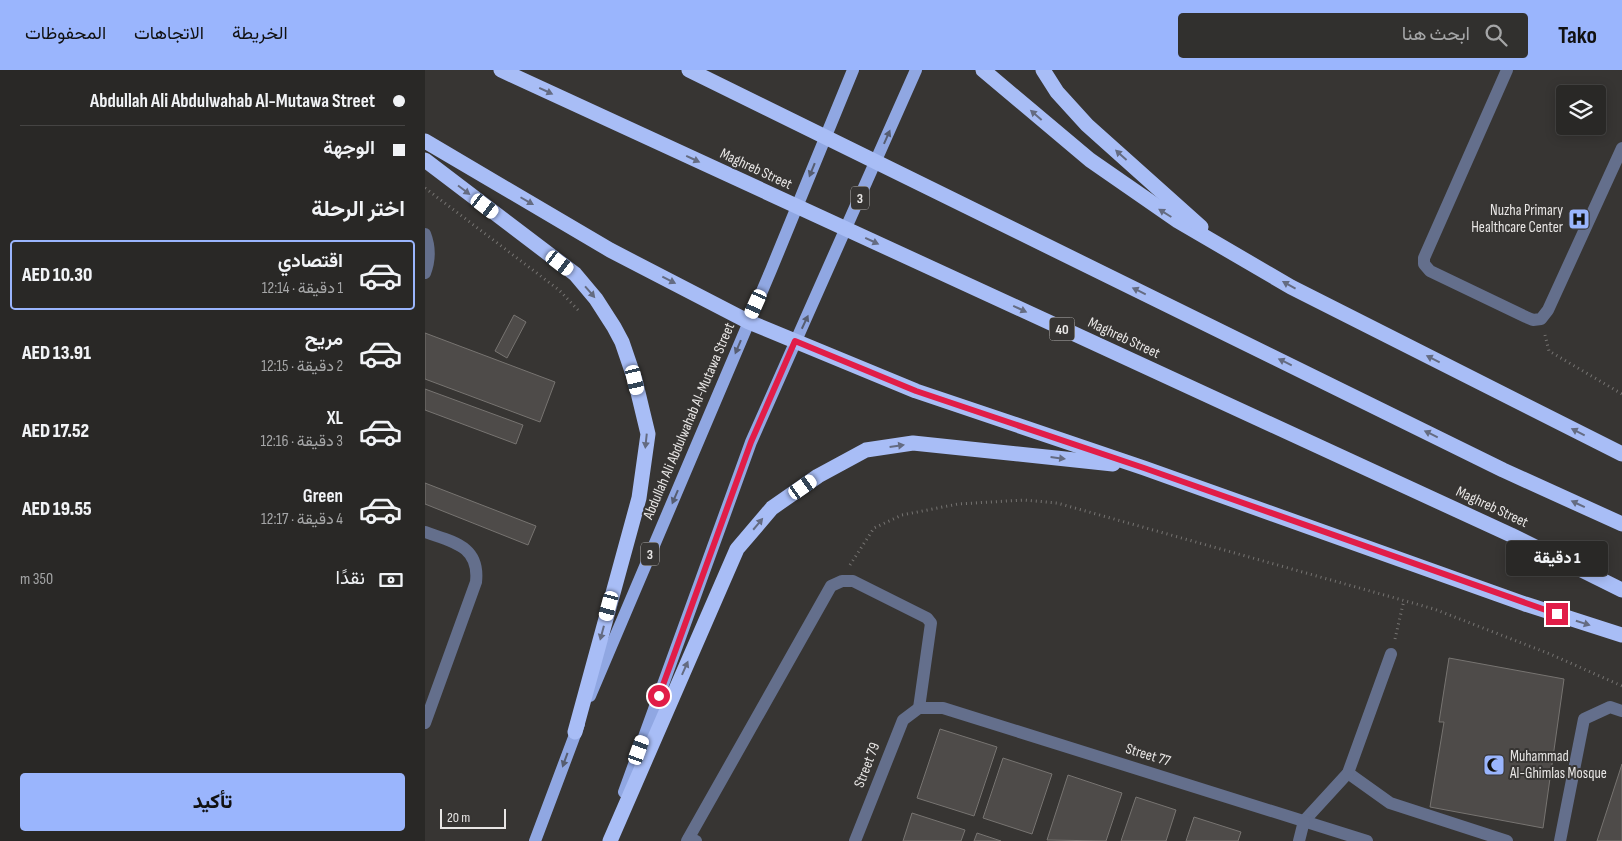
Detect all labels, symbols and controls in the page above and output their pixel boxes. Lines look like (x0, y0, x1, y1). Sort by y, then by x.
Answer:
search box (1178, 13, 1528, 58)
icon: search (1482, 21, 1510, 49)
text: Tako (1558, 21, 1597, 50)
text: المحفوظات (25, 23, 106, 44)
text: الاتجاهات (134, 23, 204, 44)
text: الخريطة (232, 23, 288, 44)
text: ابحث هنا (1402, 23, 1470, 46)
map controls (1556, 85, 1606, 135)
button: layers (1556, 85, 1606, 135)
one-way arrow (539, 87, 553, 95)
text: Abdullah Ali Abdulwahab Al-Mutawa Street (90, 90, 375, 113)
one-way arrow (1030, 109, 1043, 120)
one-way arrow (883, 130, 891, 144)
text: الوجهة (323, 137, 375, 160)
street label: Maghreb Street (717, 144, 795, 194)
one-way arrow (1114, 150, 1127, 161)
one-way arrow (686, 155, 700, 163)
one-way arrow (808, 163, 816, 178)
one-way arrow (457, 185, 471, 195)
road number: 3 (851, 186, 869, 210)
car (468, 191, 501, 221)
text: اختر الرحلة (311, 196, 405, 223)
one-way arrow (521, 197, 534, 206)
place label: Nuzha Primary Healthcare Center (1471, 201, 1564, 237)
hospital icon: Nuzha Primary Healthcare Center (1567, 207, 1591, 231)
one-way arrow (1159, 208, 1172, 218)
one-way arrow (865, 238, 879, 246)
car (543, 248, 576, 278)
text: اقتصادي (278, 250, 343, 273)
icon: car (358, 253, 403, 298)
text: AED 10.30 (22, 264, 92, 287)
one-way arrow (663, 276, 676, 285)
text: 1 دقيقة · 12:14 (262, 279, 343, 298)
one-way arrow (1281, 281, 1296, 289)
one-way arrow (584, 285, 596, 297)
one-way arrow (1132, 286, 1147, 295)
car (743, 287, 768, 321)
one-way arrow (1013, 306, 1027, 314)
street label: Maghreb Street (1085, 313, 1163, 363)
one-way arrow (800, 314, 809, 329)
road number: 40 (1049, 318, 1075, 340)
street label: Abdullah Ali Abdulwahab Al-Mutawa Street (639, 319, 739, 523)
text: مريح (305, 328, 343, 351)
icon: car (358, 331, 403, 376)
one-way arrow (734, 340, 742, 354)
text: AED 13.91 (22, 342, 91, 365)
one-way arrow (1426, 355, 1440, 363)
text: 2 دقيقة · 12:15 (261, 357, 343, 376)
one-way arrow (1278, 358, 1292, 366)
car (624, 364, 645, 396)
text: XL (327, 407, 343, 430)
icon: car (358, 409, 403, 454)
text: AED 17.52 (22, 420, 89, 443)
one-way arrow (1571, 428, 1586, 436)
one-way arrow (1424, 430, 1438, 438)
text: 3 دقيقة · 12:16 (260, 432, 343, 451)
one-way arrow (642, 433, 650, 449)
one-way arrow (889, 441, 905, 449)
one-way arrow (1050, 454, 1066, 462)
car (786, 472, 819, 502)
street label: Maghreb Street (1453, 482, 1531, 532)
text: Green (303, 485, 343, 508)
icon: car (358, 487, 403, 532)
one-way arrow (670, 490, 678, 504)
text: AED 19.55 (22, 498, 92, 521)
one-way arrow (1571, 500, 1585, 508)
text: 4 دقيقة · 12:17 (261, 510, 343, 529)
one-way arrow (753, 518, 764, 531)
road number: 3 (641, 542, 659, 566)
callout: 1 دقيقة (1506, 542, 1608, 576)
text: 1 دقيقة (1534, 549, 1580, 568)
icon: cash (377, 566, 405, 594)
text: نقدًا (336, 567, 365, 590)
text: 350 m (20, 570, 53, 589)
car (597, 590, 620, 622)
route end (1546, 603, 1568, 625)
one-way arrow (1575, 619, 1590, 627)
one-way arrow (598, 625, 606, 640)
one-way arrow (682, 661, 690, 675)
route start (648, 685, 670, 707)
car (626, 733, 651, 767)
street label: Street 77 (1123, 739, 1173, 771)
street label: Street 79 (850, 740, 884, 790)
place label: Muhammad Al-Ghimlas Mosque (1509, 747, 1607, 783)
one-way arrow (561, 752, 568, 767)
mosque icon: Muhammad Al-Ghimlas Mosque (1482, 753, 1506, 777)
button: تأكيد (20, 773, 405, 831)
scale bar (440, 806, 506, 829)
text: 20 m (447, 809, 470, 826)

